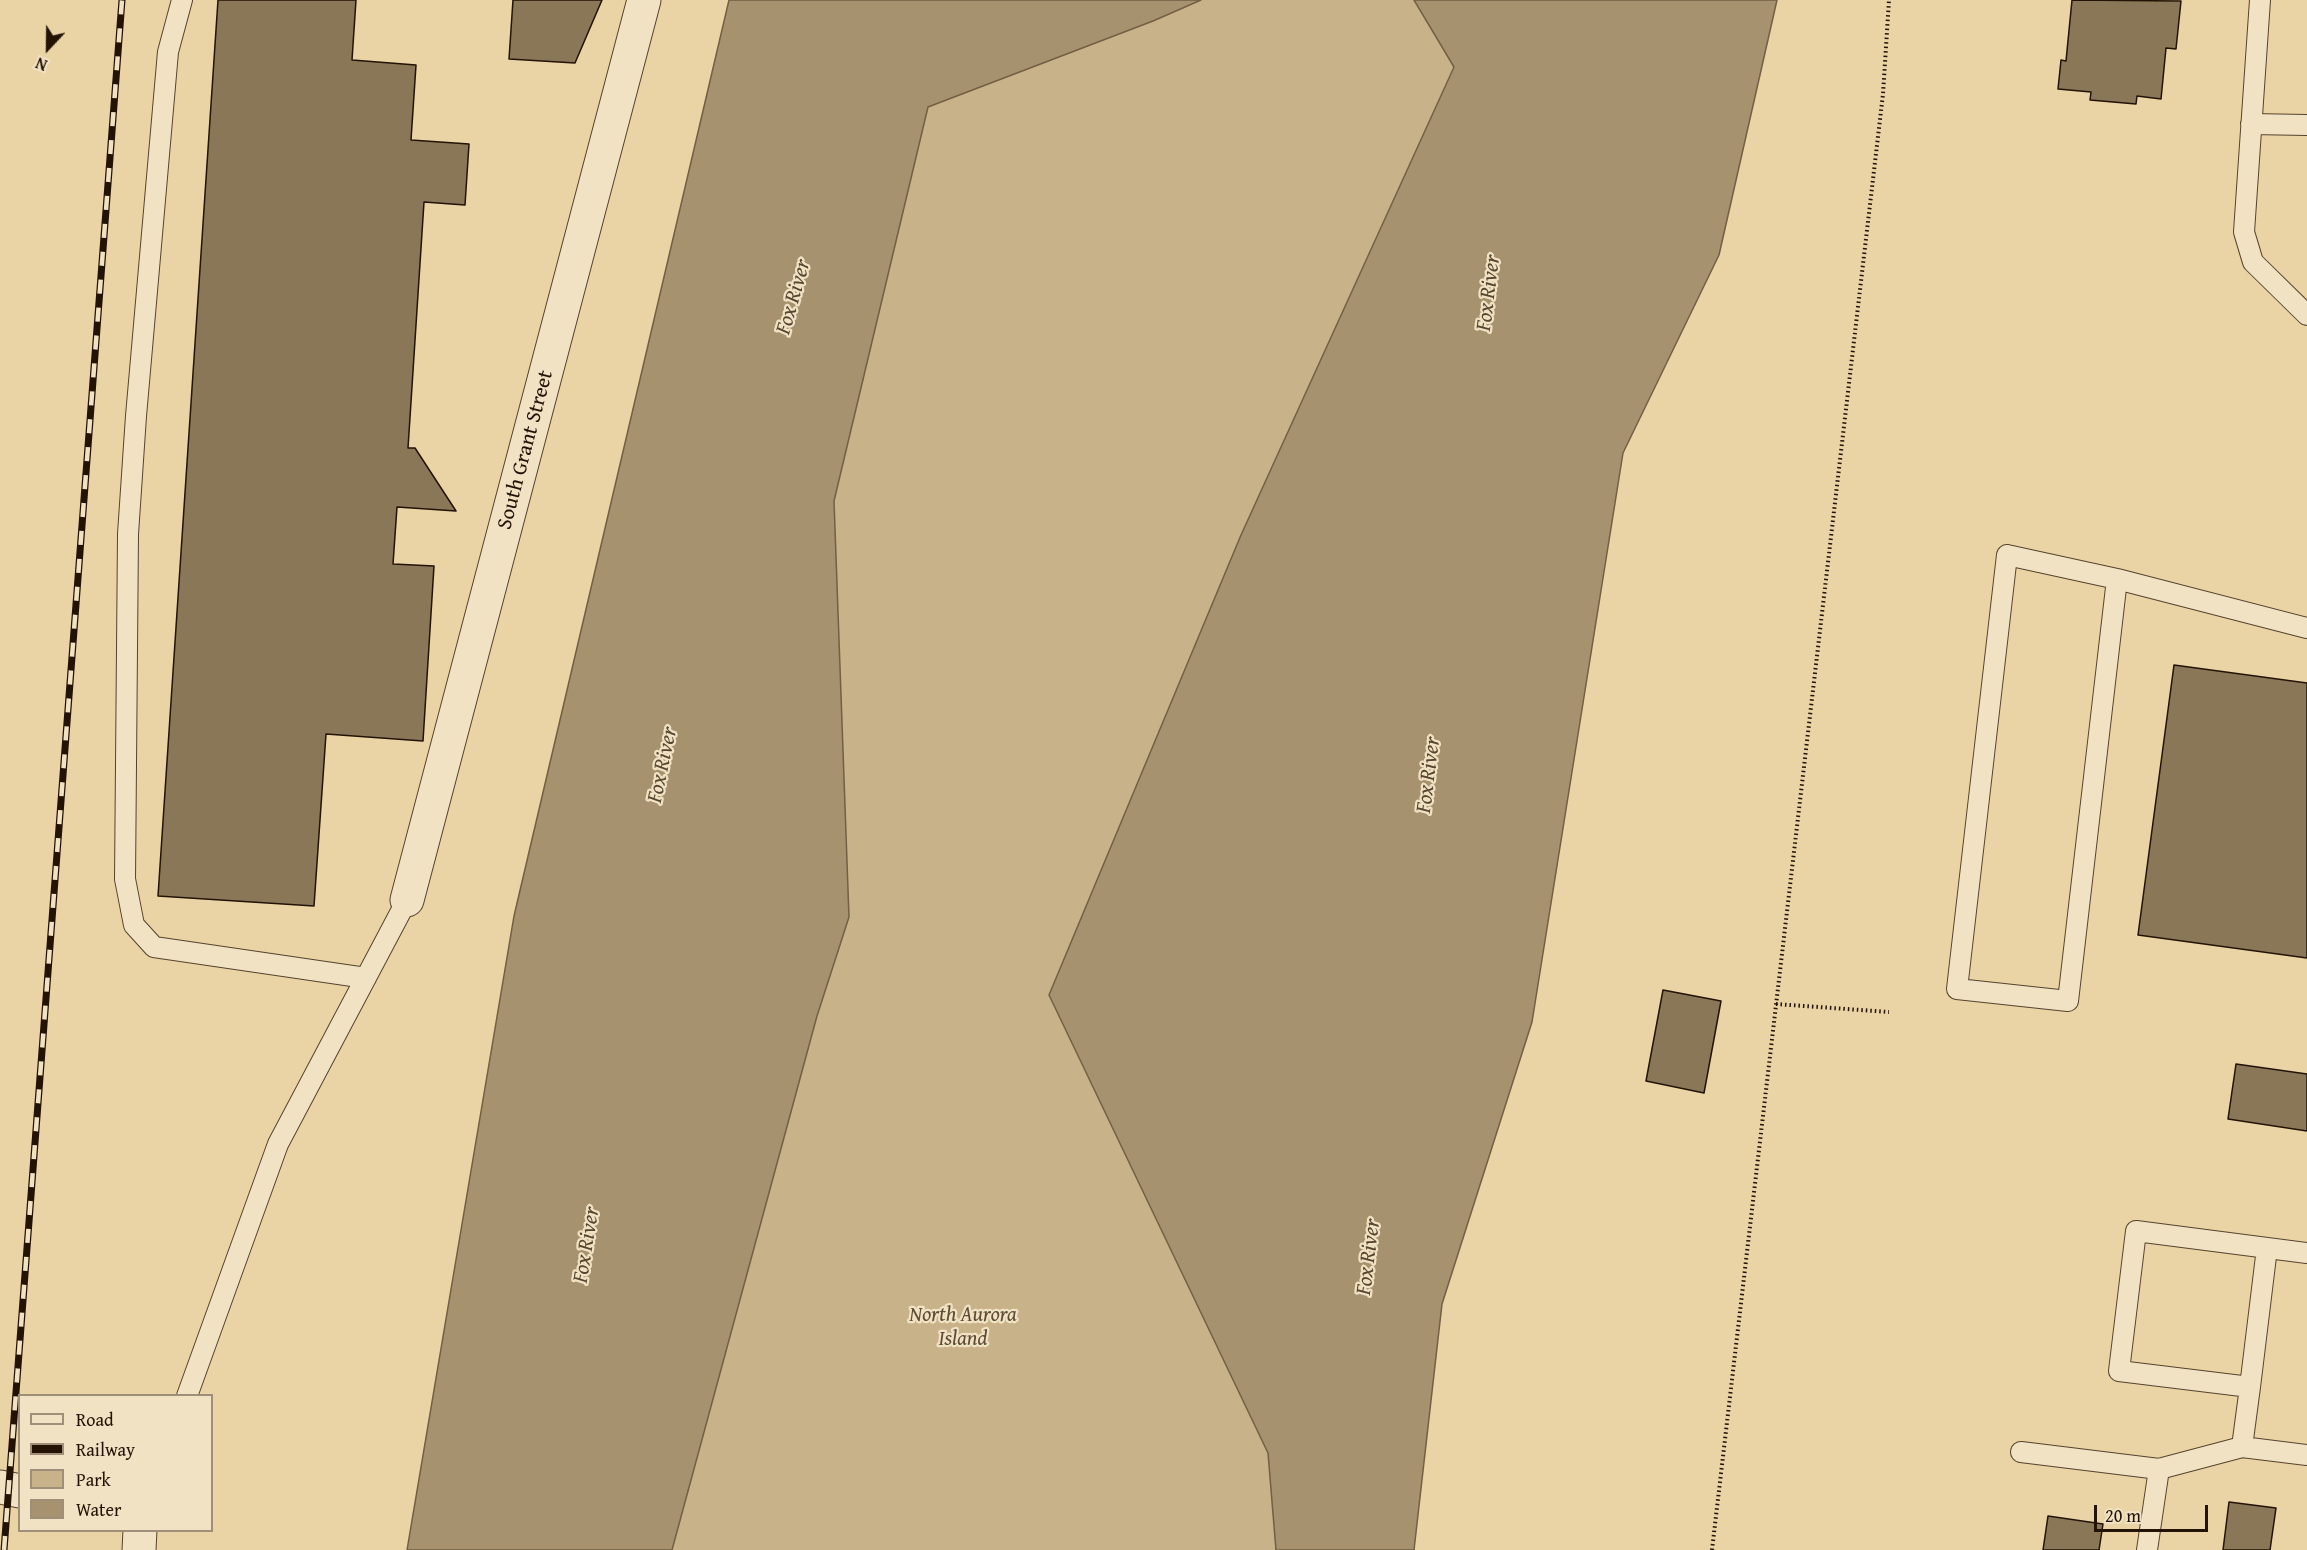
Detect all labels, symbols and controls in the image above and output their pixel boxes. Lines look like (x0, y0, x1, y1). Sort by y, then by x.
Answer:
north arrow (18, 18, 78, 78)
text: N (32, 52, 51, 78)
water label: Fox River (1471, 253, 1507, 333)
water label: Fox River (771, 256, 817, 338)
street label: South Grant Street (493, 368, 559, 532)
water label: Fox River (642, 725, 684, 805)
water label: Fox River (1411, 735, 1447, 815)
water label: Fox River (568, 1205, 606, 1285)
water label: Fox River (1351, 1217, 1387, 1297)
park label: North Aurora Island (909, 1303, 1017, 1353)
legend (18, 1394, 213, 1532)
text: Road (76, 1406, 114, 1433)
text: Railway (76, 1436, 135, 1463)
text: Park (76, 1466, 111, 1493)
scale bar (2097, 1493, 2211, 1531)
text: Water (76, 1496, 121, 1523)
text: 20 m (2105, 1502, 2141, 1529)

